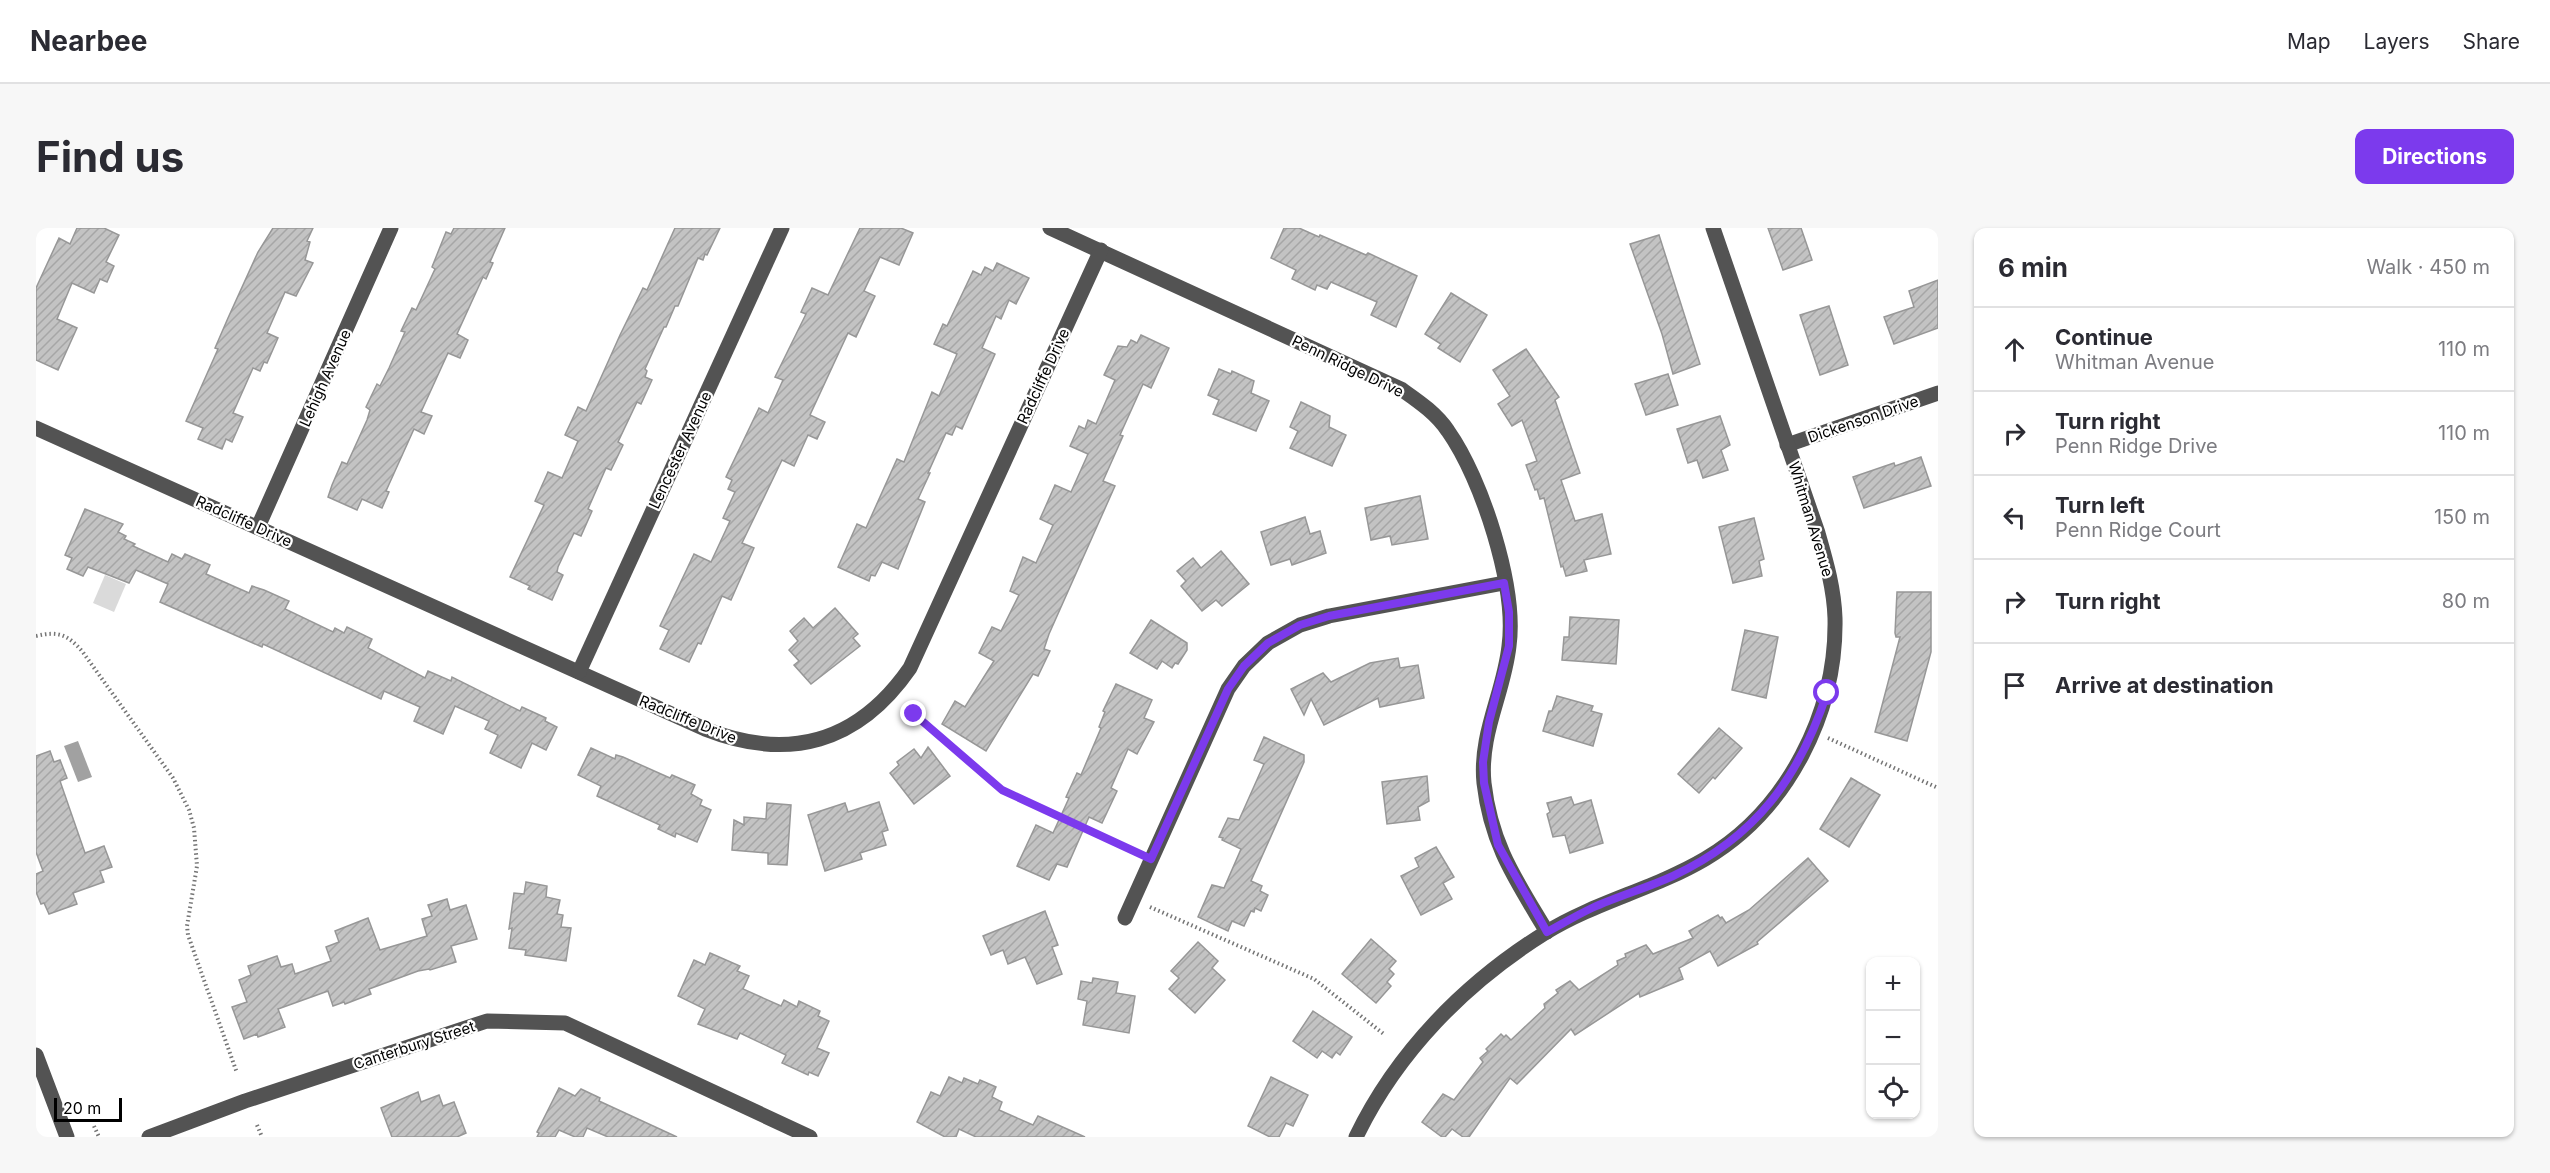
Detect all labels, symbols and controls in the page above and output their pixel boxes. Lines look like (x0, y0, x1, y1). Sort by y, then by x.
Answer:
text: Nearbee (30, 24, 147, 58)
text: Map (2287, 29, 2331, 54)
text: Layers (2364, 29, 2430, 54)
text: Share (2463, 29, 2520, 54)
button: Directions (2355, 129, 2514, 184)
text: Find us (36, 131, 184, 182)
text: 6 min (1998, 252, 2068, 283)
text: Walk · 450 m (2366, 255, 2490, 279)
text: Continue (2055, 324, 2153, 350)
street label: Radcliffe Drive (1013, 325, 1073, 427)
street label: Lehigh Avenue (295, 326, 355, 430)
street label: Penn Ridge Drive (1289, 331, 1407, 401)
icon: ahead (1998, 333, 2031, 366)
text: 110 m (2438, 337, 2490, 361)
text: Whitman Avenue (2055, 350, 2214, 374)
street label: Lencester Avenue (644, 388, 716, 512)
street label: Dickenson Drive (1805, 391, 1921, 447)
text: Turn right (2055, 408, 2161, 434)
icon: right (1998, 417, 2031, 450)
text: 110 m (2438, 421, 2490, 445)
text: Penn Ridge Drive (2055, 434, 2218, 458)
street label: Whitman Avenue (1784, 459, 1838, 579)
street label: Radcliffe Drive (193, 491, 295, 551)
text: Turn left (2055, 492, 2145, 518)
icon: left (1998, 501, 2031, 534)
text: 150 m (2434, 505, 2490, 529)
text: Penn Ridge Court (2055, 518, 2221, 542)
icon: right (1998, 585, 2031, 618)
text: Turn right (2055, 588, 2161, 614)
text: 80 m (2442, 589, 2490, 613)
icon: arrive (1998, 669, 2031, 702)
text: Arrive at destination (2055, 672, 2274, 698)
route start (1813, 679, 1839, 705)
street label: Radcliffe Drive (637, 691, 739, 747)
route end (900, 700, 926, 726)
map controls (1866, 957, 1920, 1119)
button: + (1866, 957, 1920, 1011)
button: − (1866, 1011, 1920, 1065)
street label: Canterbury Street (351, 1016, 477, 1074)
button: locate (1866, 1065, 1920, 1119)
scale bar (54, 1095, 122, 1122)
text: 20 m (63, 1098, 101, 1118)

